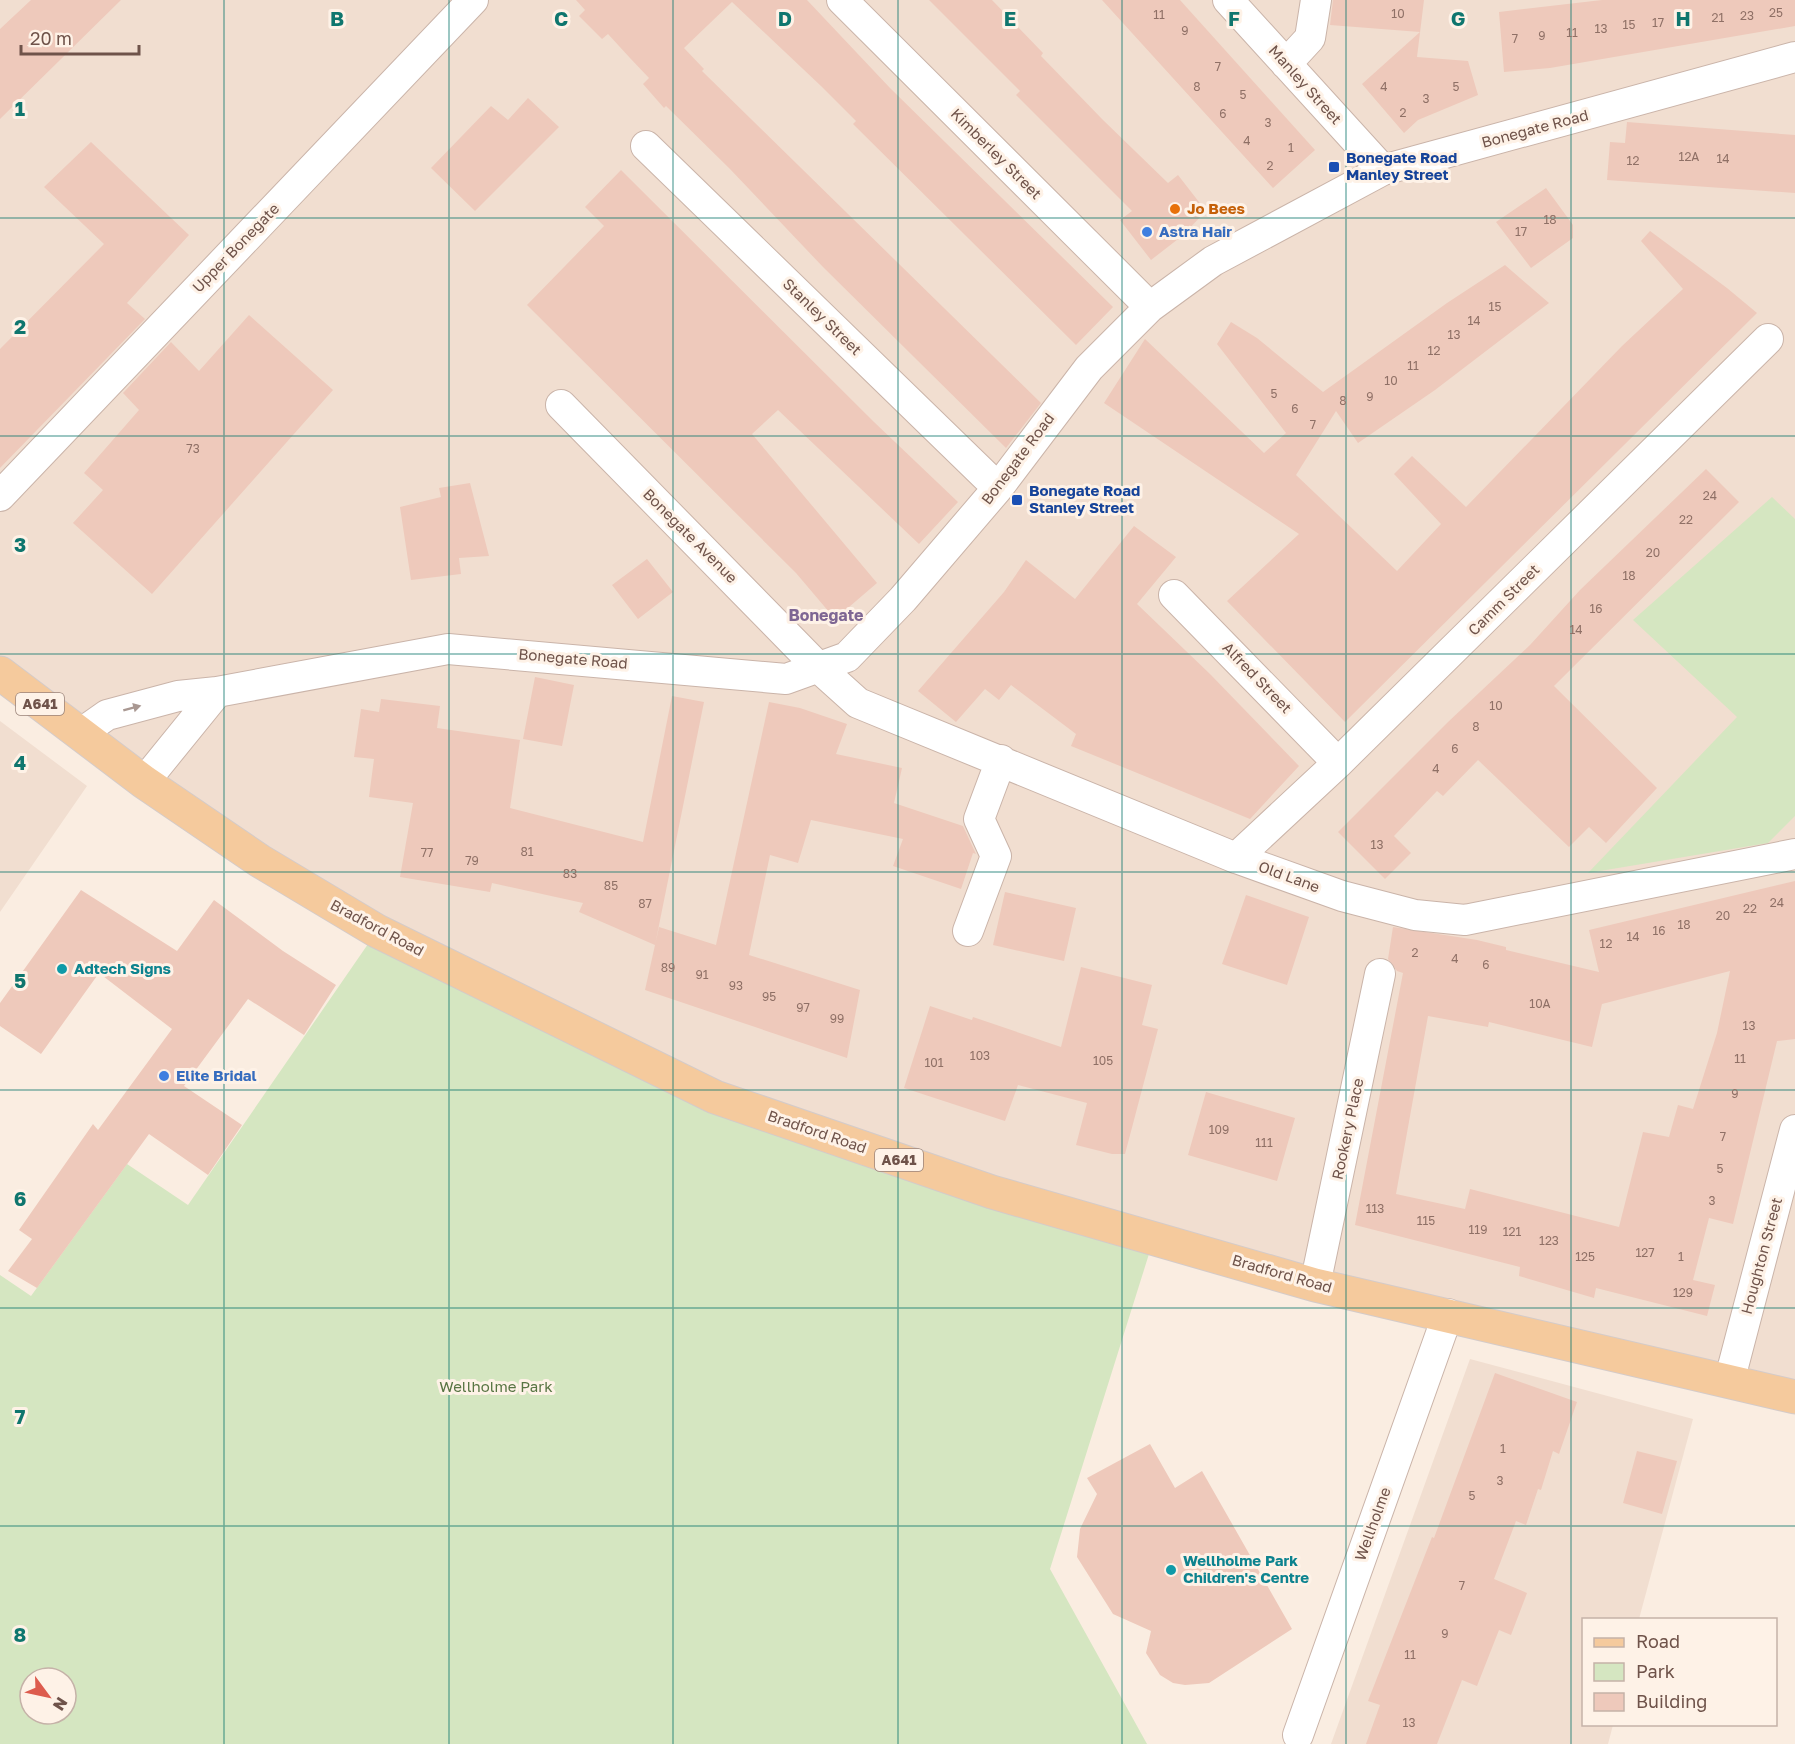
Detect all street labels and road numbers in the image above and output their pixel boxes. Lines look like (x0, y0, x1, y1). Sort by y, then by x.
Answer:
street label: Manley Street (1266, 41, 1346, 128)
street label: Kimberley Street (948, 104, 1046, 202)
street label: Bonegate Road (1479, 105, 1590, 151)
street label: Upper Bonegate (188, 199, 283, 296)
street label: Stanley Street (780, 274, 866, 358)
street label: Bonegate Road (977, 409, 1057, 508)
street label: Bonegate Avenue (640, 484, 742, 586)
street label: Camm Street (1464, 560, 1543, 639)
street label: Alfred Street (1219, 638, 1296, 716)
street label: Bonegate Road (518, 644, 629, 672)
road number: A641 (16, 693, 64, 715)
street label: Old Lane (1256, 857, 1323, 896)
street label: Bradford Road (328, 895, 427, 959)
street label: Rookery Place (1327, 1076, 1367, 1181)
street label: Bradford Road (766, 1106, 869, 1156)
road number: A641 (875, 1149, 923, 1171)
street label: Houghton Street (1737, 1195, 1785, 1316)
street label: Bradford Road (1230, 1250, 1334, 1296)
street label: Wellholme (1350, 1484, 1394, 1563)

